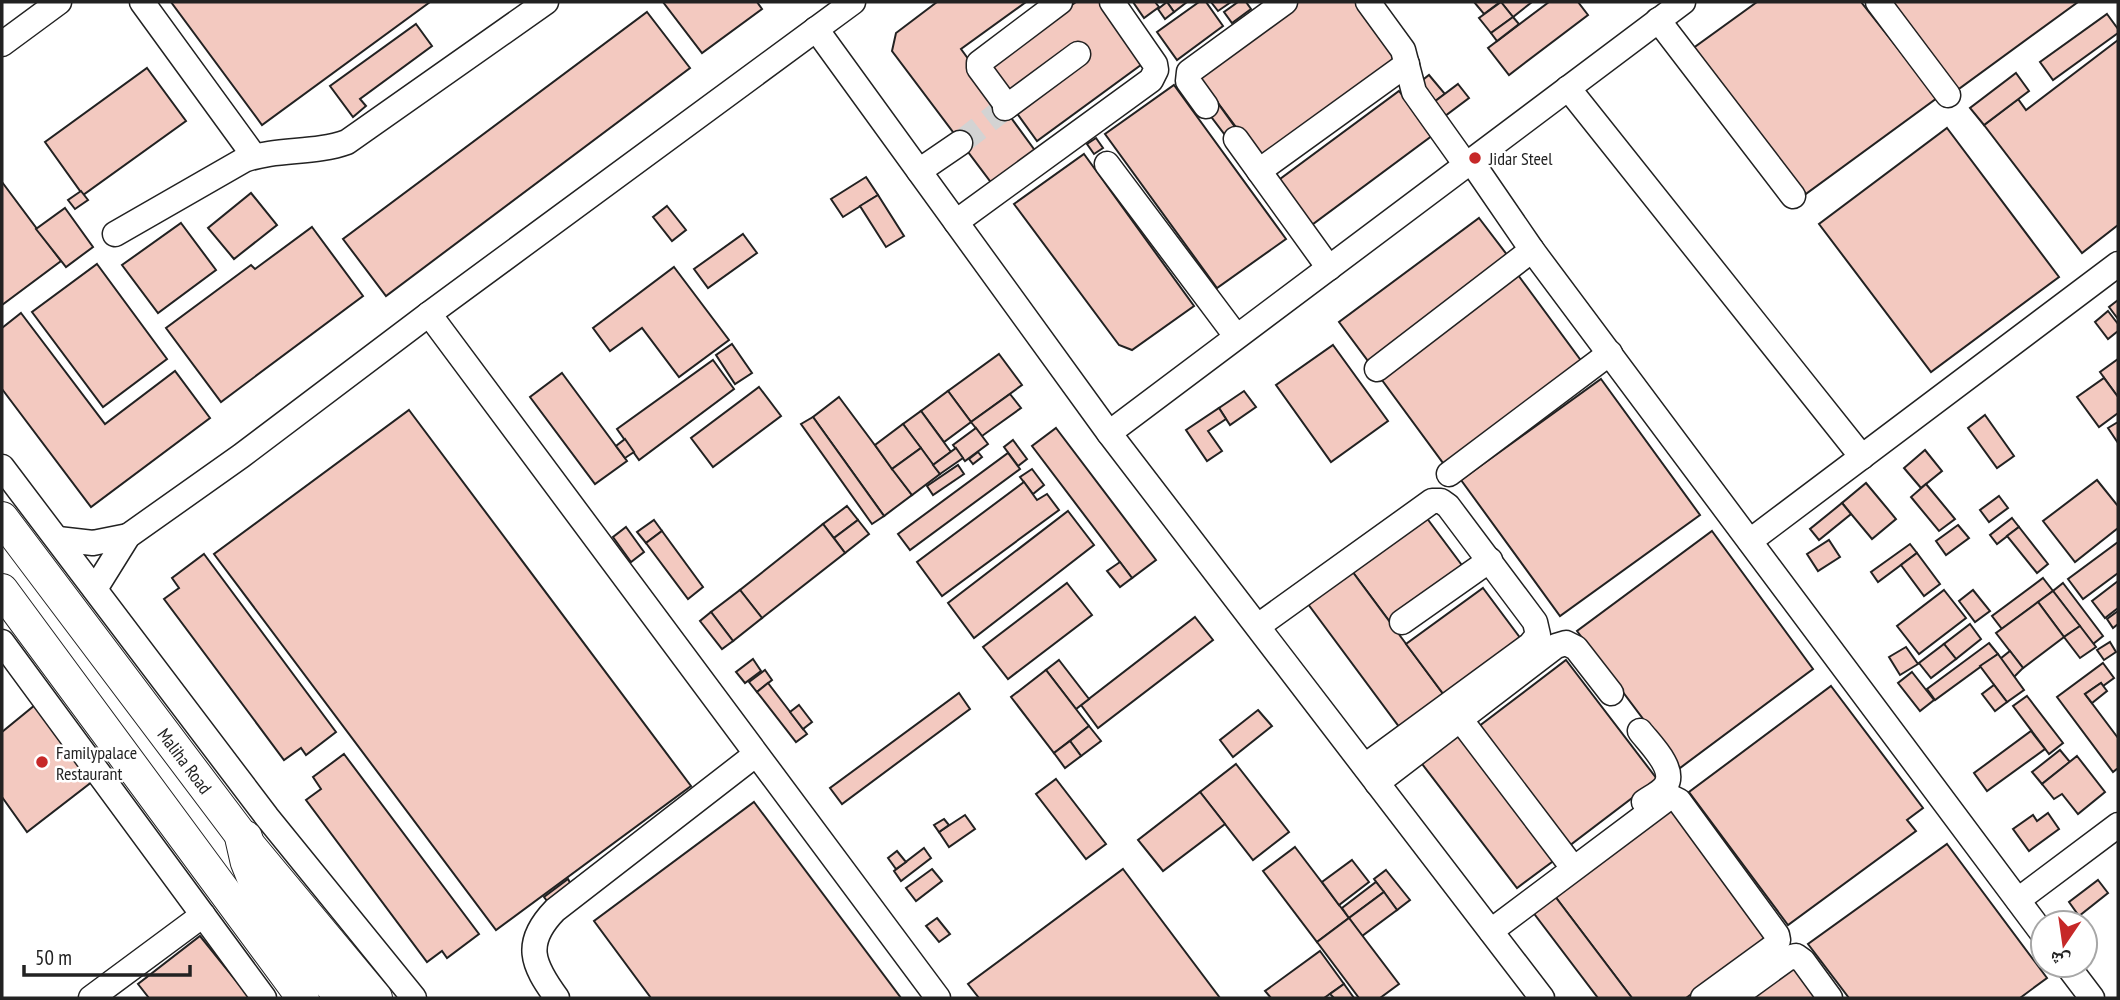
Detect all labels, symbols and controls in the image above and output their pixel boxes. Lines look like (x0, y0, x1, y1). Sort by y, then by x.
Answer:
place label: Jidar Steel (1488, 147, 1553, 170)
marker: Jidar Steel (1467, 150, 1483, 166)
street label: Maliha Road (153, 723, 217, 798)
place label: Familypalace Restaurant (56, 741, 137, 785)
marker: Familypalace Restaurant (34, 754, 50, 770)
north arrow (2029, 909, 2099, 979)
scale bar (24, 934, 191, 978)
text: 50 m (35, 944, 72, 971)
text: ش (2048, 947, 2073, 975)

